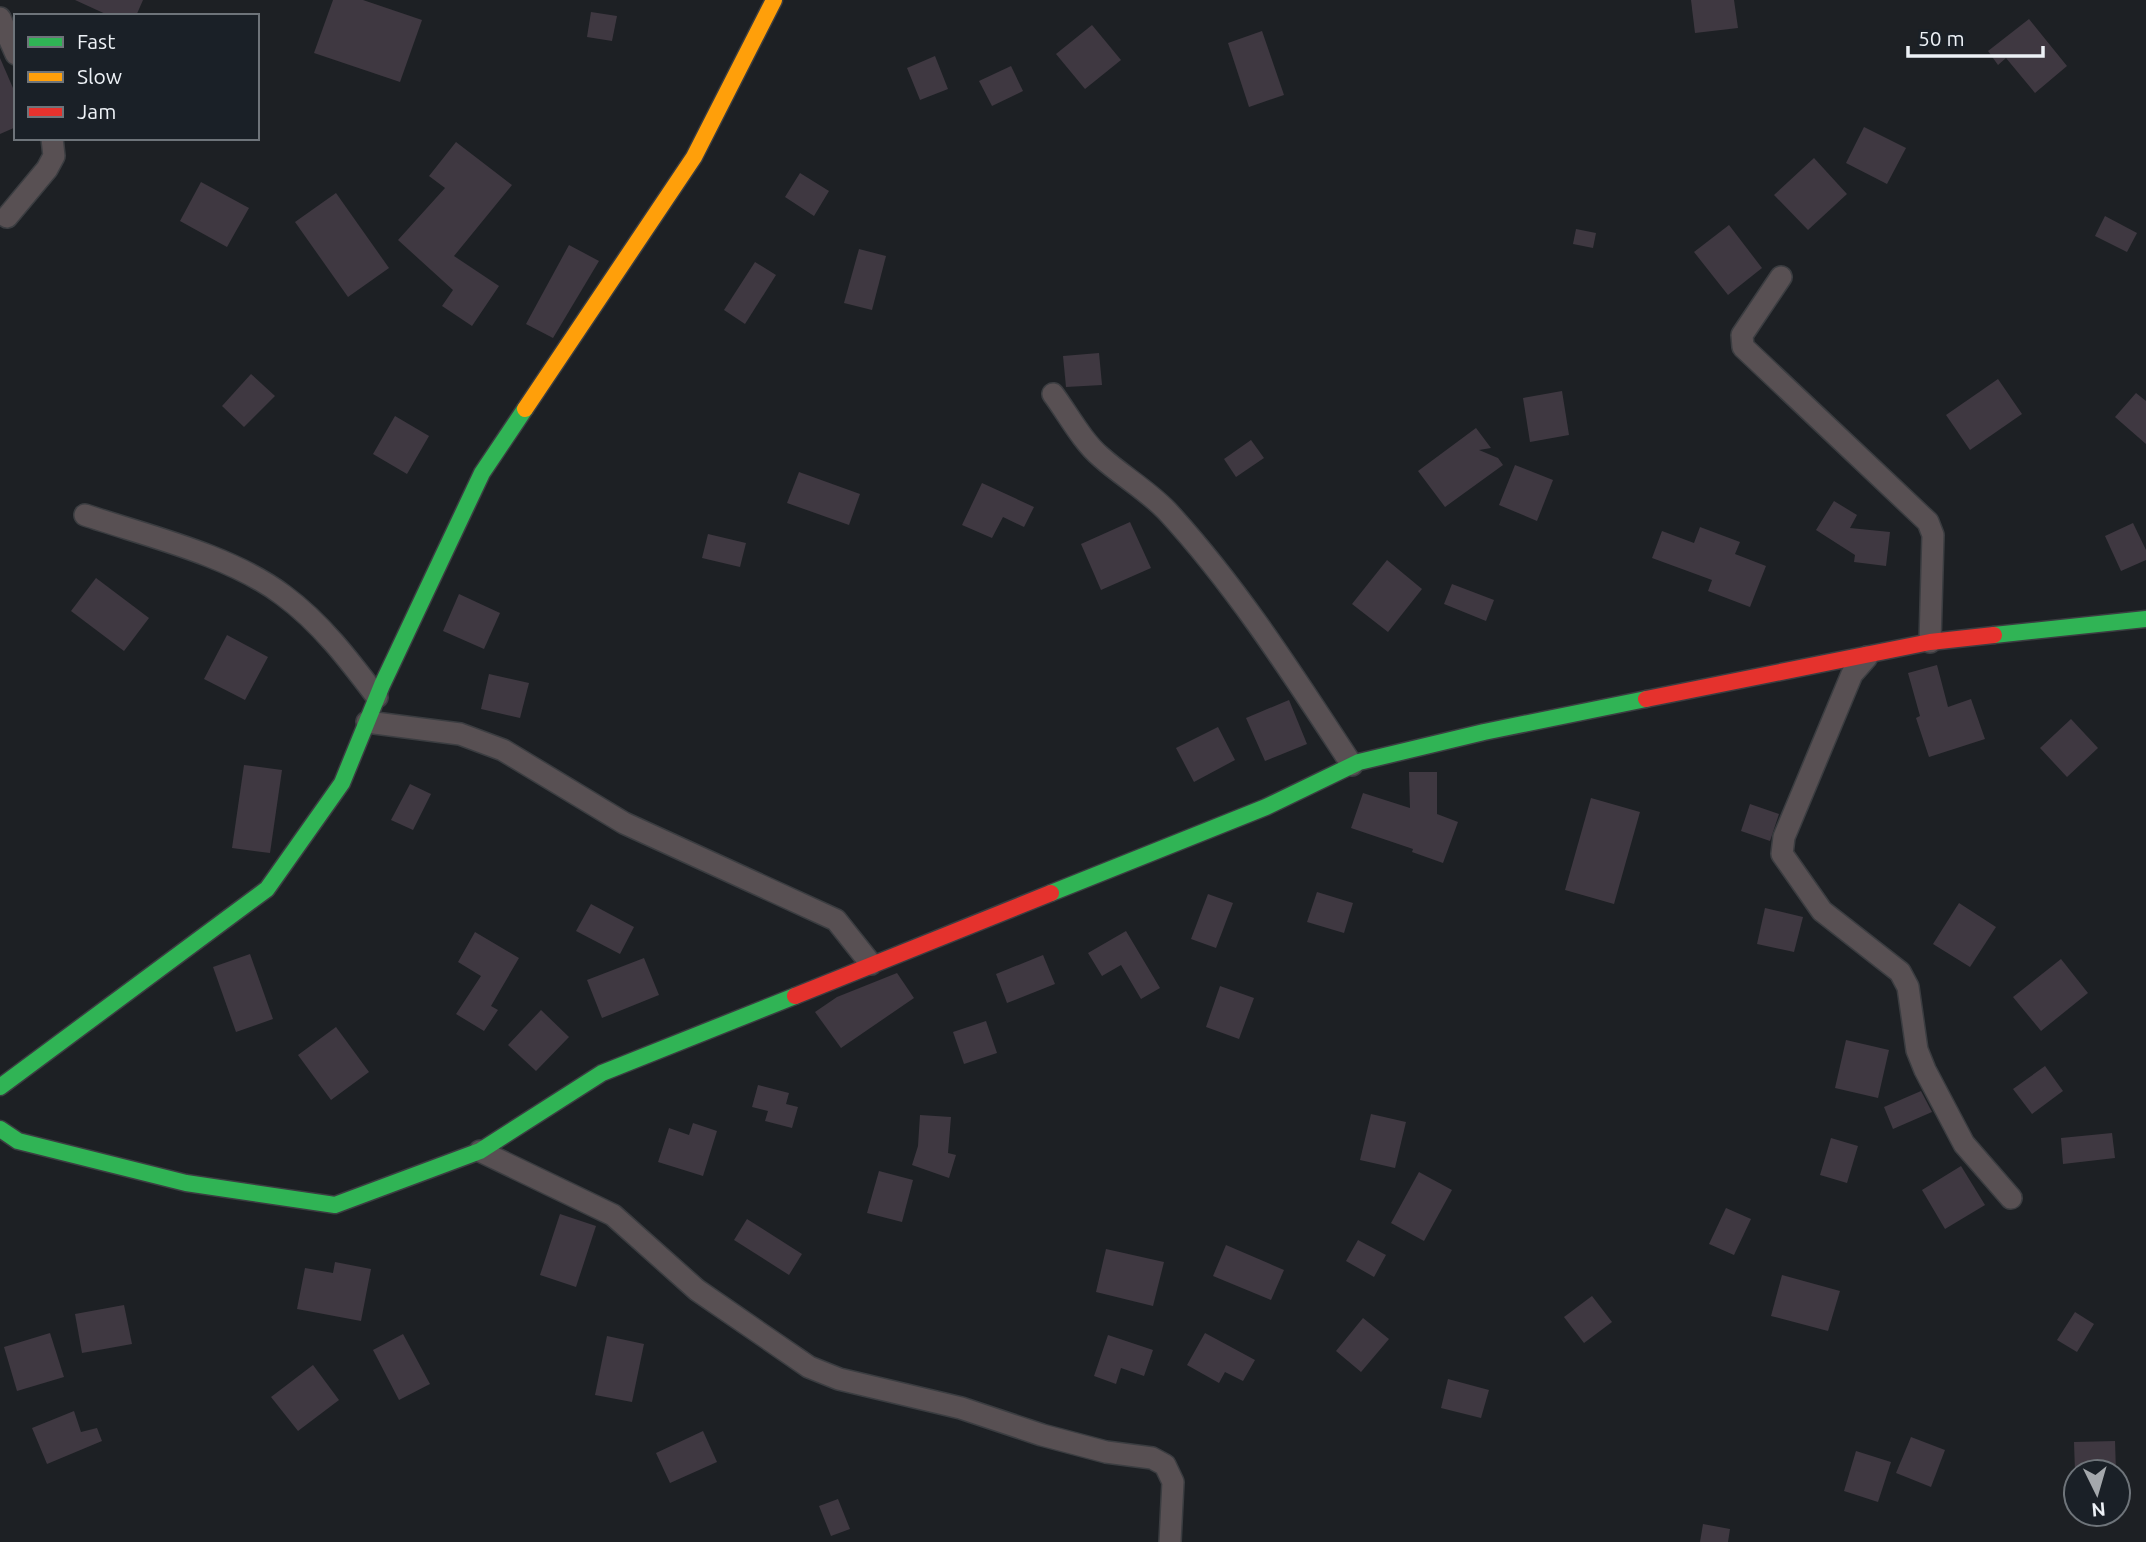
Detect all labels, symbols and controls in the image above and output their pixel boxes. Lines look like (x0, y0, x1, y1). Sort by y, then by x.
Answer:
legend (14, 14, 259, 140)
scale bar (1908, 14, 2043, 58)
text: 50 m (1918, 26, 1965, 50)
text: Fast (77, 29, 115, 53)
text: Slow (77, 64, 122, 88)
text: Jam (77, 99, 116, 123)
north arrow (2062, 1458, 2132, 1528)
text: N (2090, 1498, 2107, 1522)

